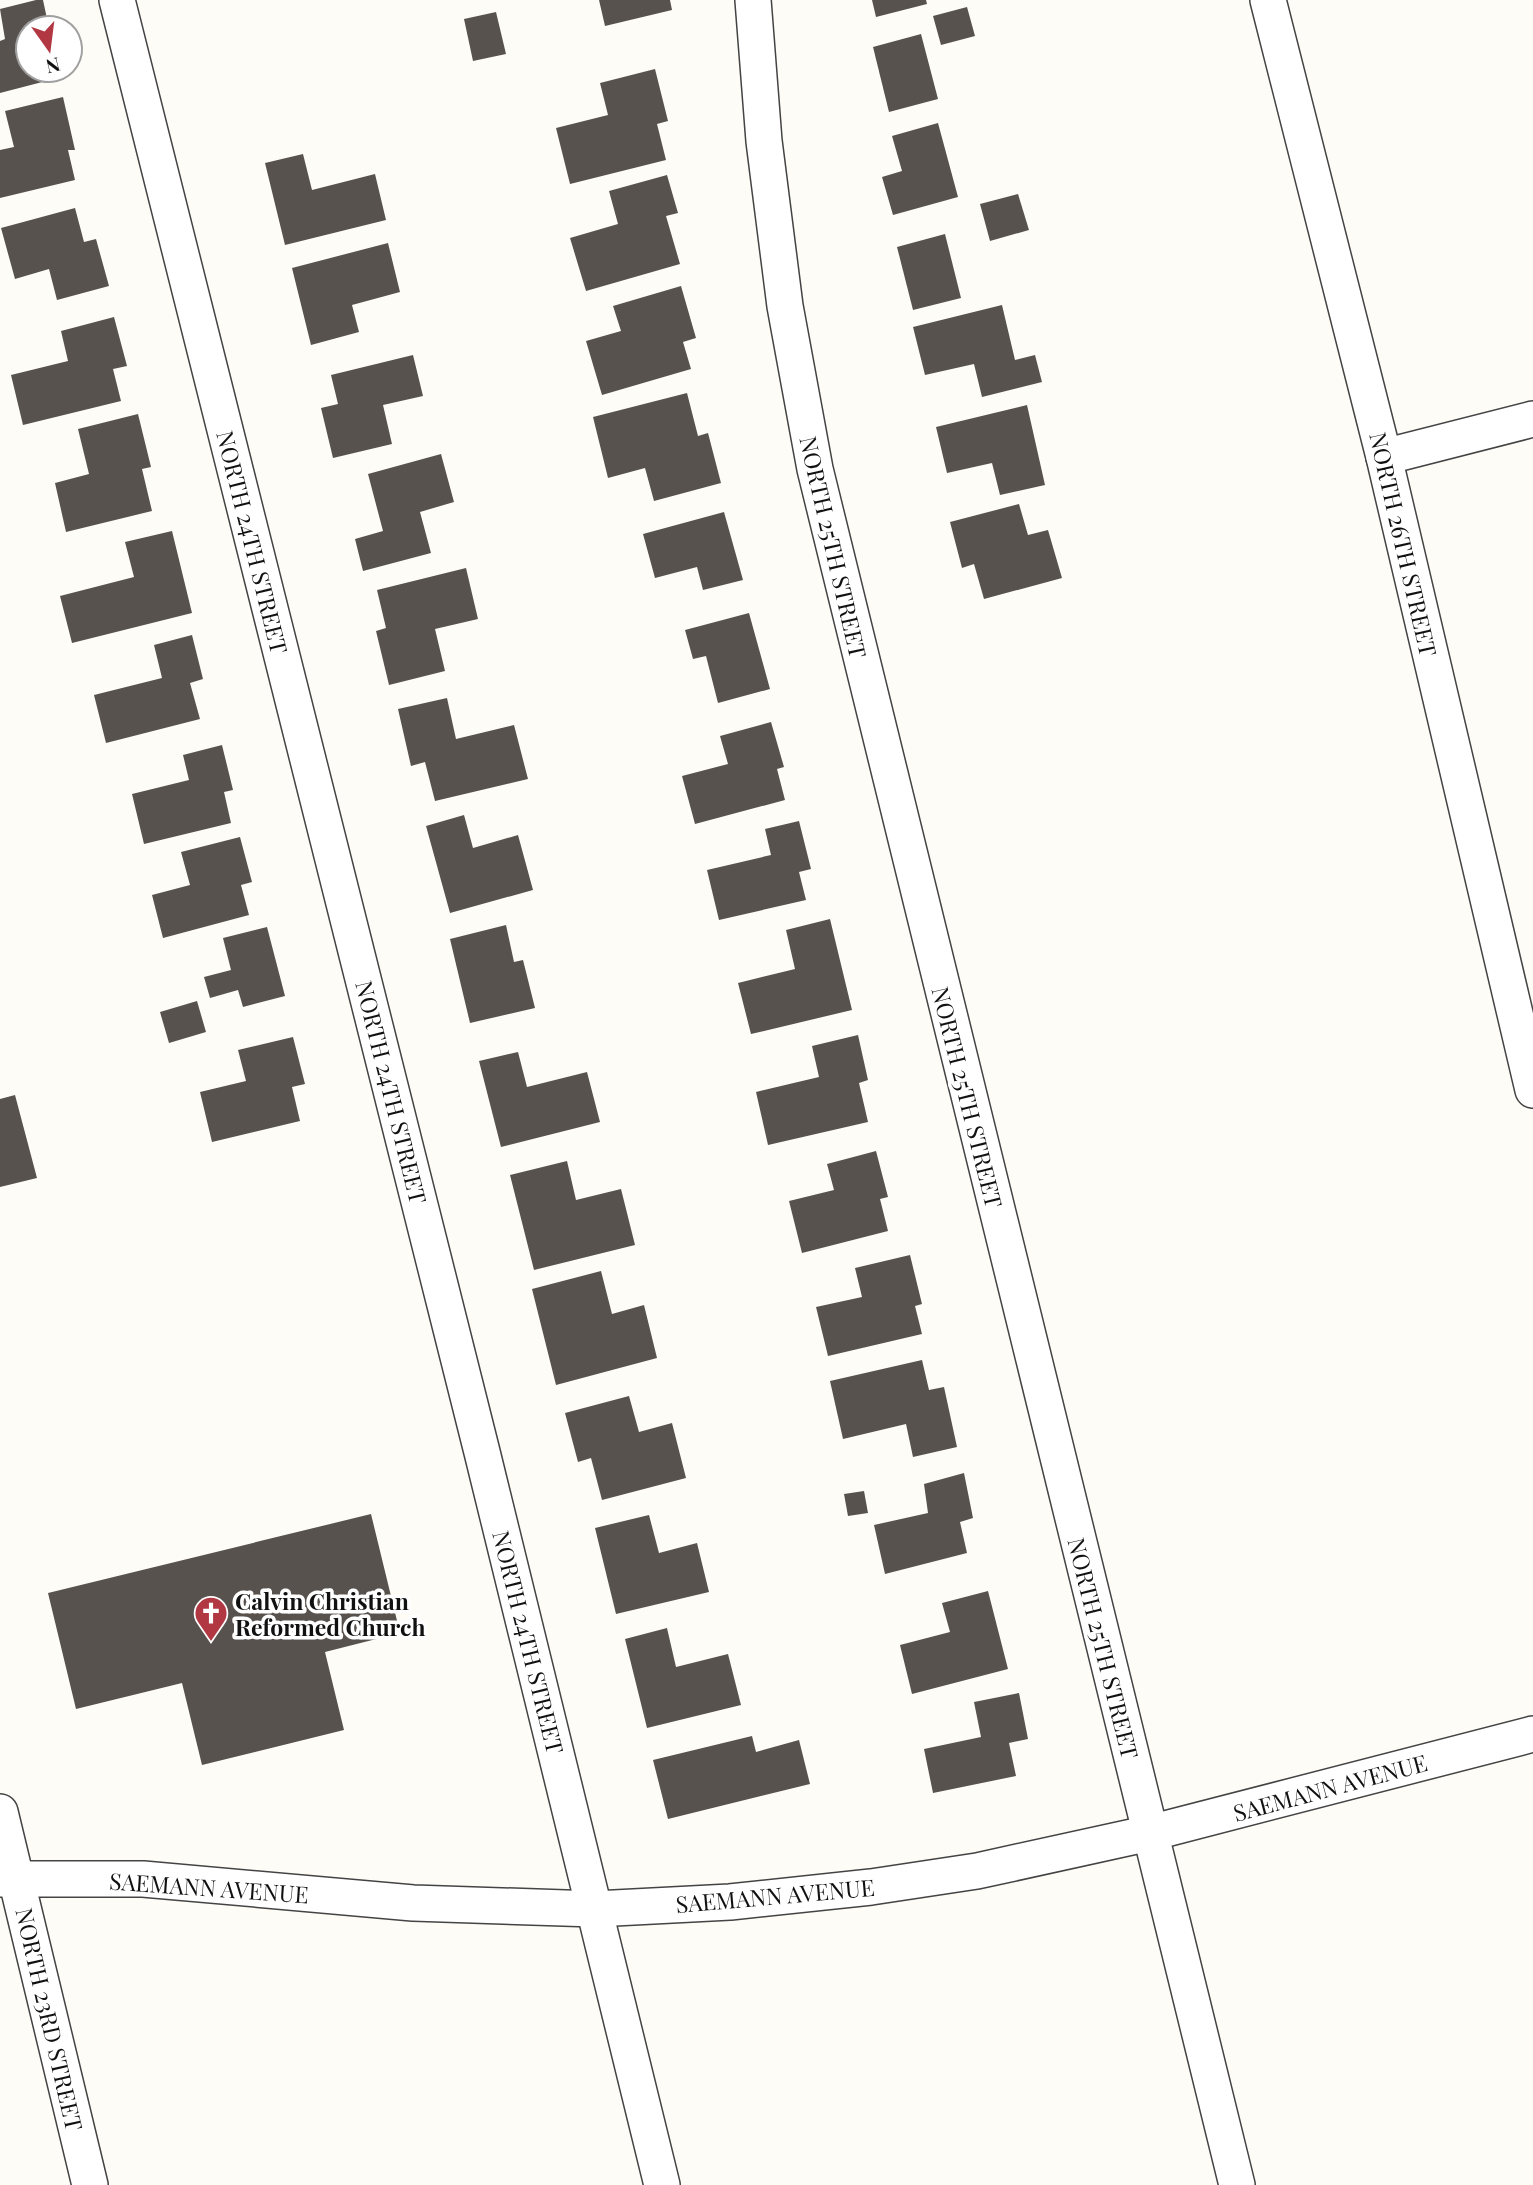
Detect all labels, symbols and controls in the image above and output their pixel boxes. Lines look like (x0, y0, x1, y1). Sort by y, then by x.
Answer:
north arrow (14, 14, 84, 84)
text: N (43, 52, 63, 81)
street label: NORTH 24TH STREET (210, 427, 296, 657)
street label: NORTH 26TH STREET (1363, 429, 1445, 659)
street label: NORTH 25TH STREET (793, 433, 875, 661)
street label: NORTH 24TH STREET (349, 977, 435, 1207)
street label: NORTH 25TH STREET (926, 983, 1010, 1211)
street label: NORTH 24TH STREET (486, 1527, 572, 1757)
street label: NORTH 25TH STREET (1062, 1534, 1146, 1762)
place label: Calvin Christian Reformed Church (235, 1585, 425, 1642)
church icon: Calvin Christian Reformed Church (192, 1594, 230, 1643)
street label: SAEMANN AVENUE (1230, 1746, 1430, 1828)
street label: SAEMANN AVENUE (108, 1865, 310, 1909)
street label: SAEMANN AVENUE (674, 1871, 876, 1919)
street label: NORTH 23RD STREET (9, 1905, 91, 2133)

